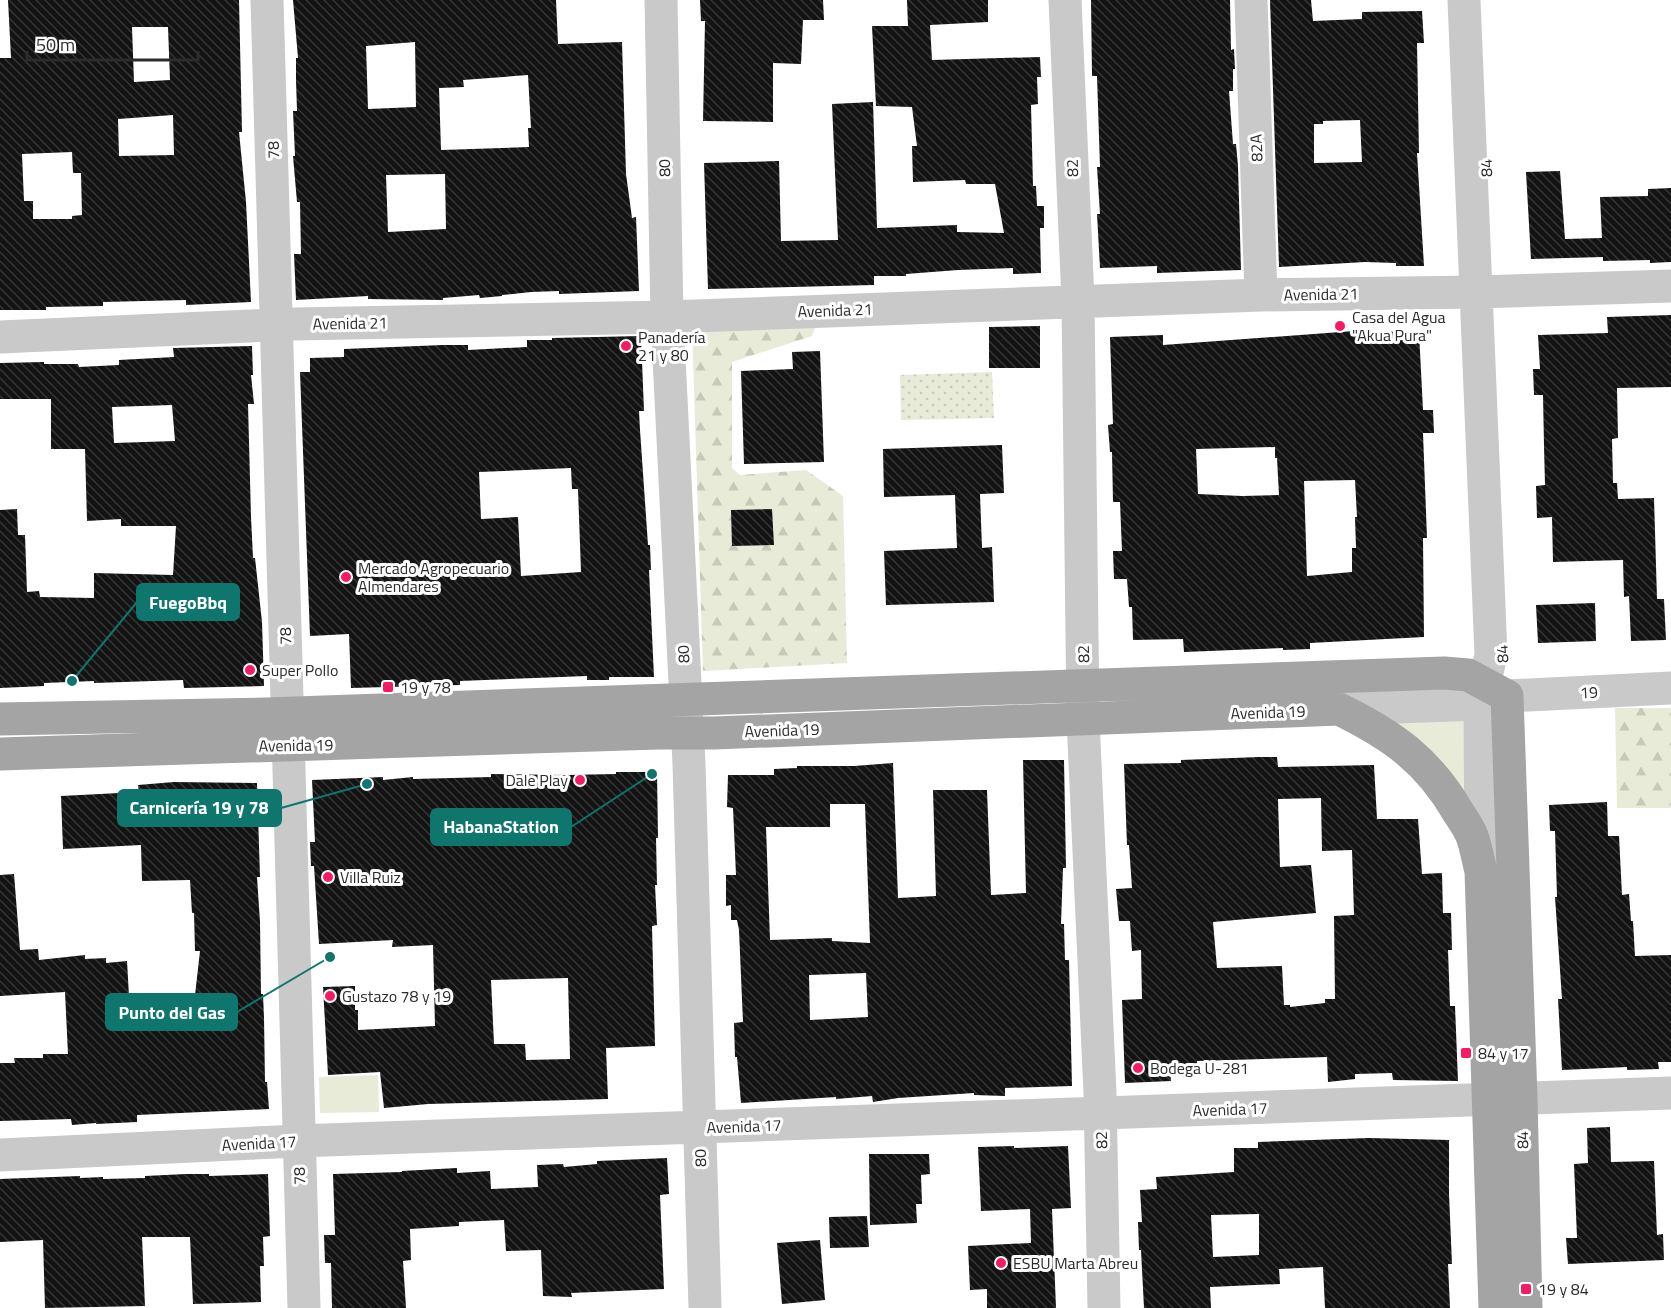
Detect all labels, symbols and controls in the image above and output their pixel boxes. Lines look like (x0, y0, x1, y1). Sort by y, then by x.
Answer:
scale bar (27, 24, 198, 62)
text: 50 m (36, 31, 75, 58)
street label: 82A (1244, 133, 1268, 162)
street label: 78 (261, 141, 285, 159)
street label: 80 (652, 159, 676, 177)
street label: 82 (1060, 159, 1084, 177)
street label: 84 (1474, 159, 1498, 177)
street label: Avenida 21 (1283, 281, 1359, 307)
street label: Avenida 21 (797, 297, 873, 323)
place label: Casa del Agua "Akua Pura" (1352, 305, 1446, 347)
street label: Avenida 21 (312, 310, 388, 336)
marker: Casa del Agua "Akua Pura" (1333, 319, 1347, 333)
place label: Panadería 21 y 80 (638, 325, 706, 367)
marker: Panadería 21 y 80 (619, 339, 633, 353)
place label: Mercado Agropecuario Almendares (358, 556, 509, 598)
marker: Mercado Agropecuario Almendares (339, 570, 353, 584)
callout: FuegoBbq (137, 584, 239, 620)
text: FuegoBbq (149, 589, 227, 616)
street label: 78 (273, 627, 297, 645)
street label: 80 (671, 644, 695, 664)
street label: 84 (1489, 644, 1515, 664)
street label: 82 (1071, 645, 1095, 663)
place label: Super Pollo (262, 658, 338, 682)
marker: Super Pollo (243, 663, 257, 677)
place label: 19 y 78 (400, 675, 451, 699)
marker: 19 y 78 (381, 680, 395, 694)
street label: 19 (1579, 680, 1599, 704)
street label: Avenida 19 (1230, 699, 1306, 725)
street label: Avenida 19 (744, 717, 820, 743)
street label: Avenida 19 (258, 732, 334, 758)
place label: Dale Play (506, 768, 568, 792)
marker: Dale Play (573, 773, 587, 787)
callout: Carnicería 19 y 78 (118, 790, 281, 826)
text: Carnicería 19 y 78 (129, 794, 269, 821)
callout: HabanaStation (431, 809, 571, 845)
text: HabanaStation (443, 813, 559, 840)
place label: Villa Ruiz (340, 865, 401, 889)
marker: Villa Ruiz (321, 870, 335, 884)
place label: Gustazo 78 y 19 (342, 984, 451, 1008)
marker: Gustazo 78 y 19 (323, 989, 337, 1003)
callout: Punto del Gas (106, 994, 237, 1030)
text: Punto del Gas (118, 999, 226, 1026)
place label: 84 y 17 (1478, 1041, 1529, 1065)
marker: 84 y 17 (1459, 1046, 1473, 1060)
place label: Bodega U-281 (1150, 1056, 1249, 1080)
marker: Bodega U-281 (1131, 1061, 1145, 1075)
street label: Avenida 17 (1192, 1096, 1268, 1122)
street label: Avenida 17 (706, 1113, 782, 1139)
street label: Avenida 17 (221, 1129, 297, 1157)
street label: 82 (1089, 1131, 1113, 1149)
street label: 84 (1510, 1131, 1534, 1149)
street label: 80 (688, 1149, 712, 1167)
street label: 78 (287, 1167, 311, 1185)
place label: ESBU Marta Abreu (1013, 1251, 1138, 1275)
marker: ESBU Marta Abreu (994, 1256, 1008, 1270)
place label: 19 y 84 (1538, 1277, 1589, 1301)
marker: 19 y 84 (1519, 1282, 1533, 1296)

